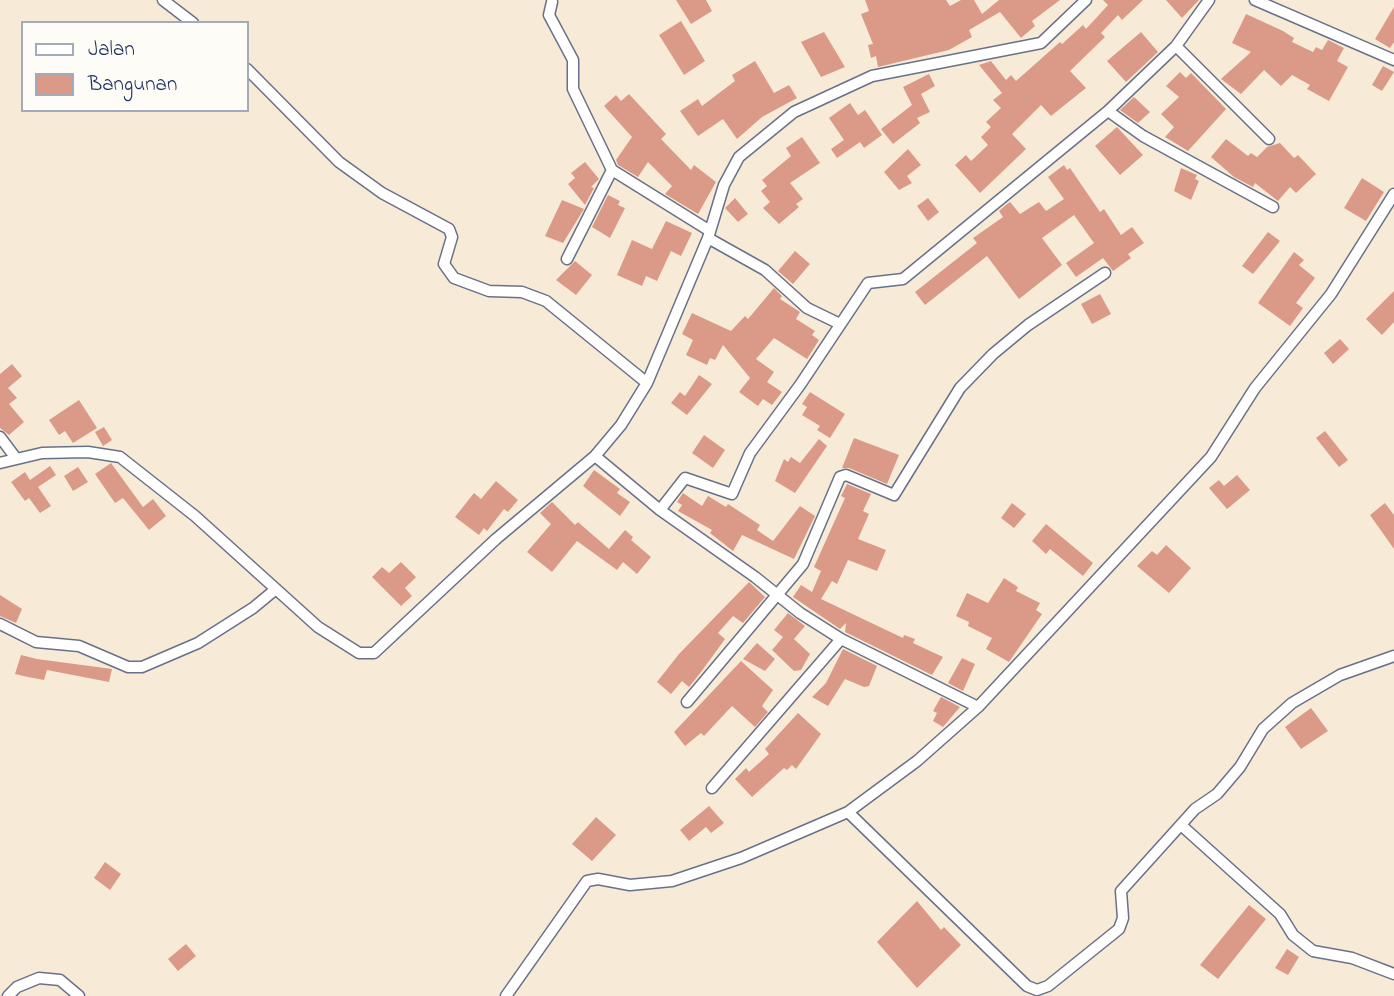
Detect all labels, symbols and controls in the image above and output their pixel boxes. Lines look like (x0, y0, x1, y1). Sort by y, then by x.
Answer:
legend (21, 21, 248, 112)
text: Jalan (88, 35, 135, 65)
text: Bangunan (88, 70, 177, 100)

